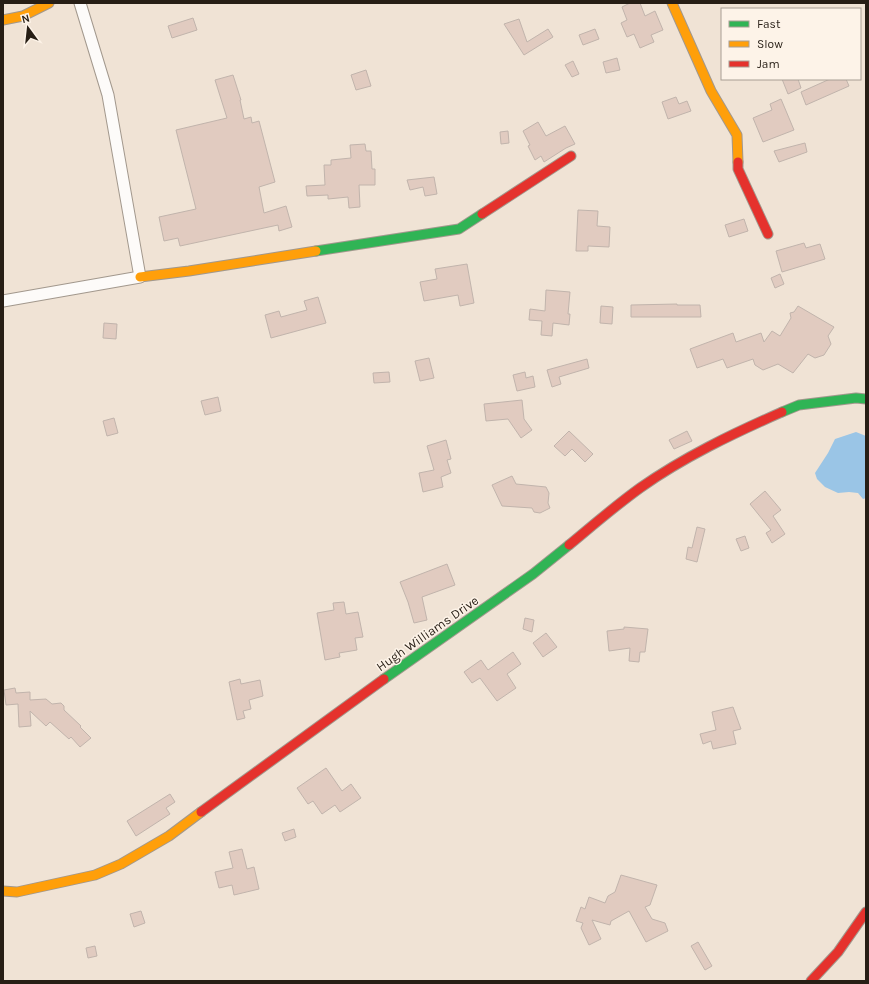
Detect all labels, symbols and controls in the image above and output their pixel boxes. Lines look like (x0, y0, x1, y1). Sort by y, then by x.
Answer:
north arrow (8, 8, 48, 48)
legend (721, 8, 861, 80)
text: N (20, 12, 31, 26)
text: Fast (757, 17, 781, 31)
text: Slow (757, 37, 783, 51)
text: Jam (757, 57, 780, 71)
street label: Hugh Williams Drive (373, 592, 481, 674)

